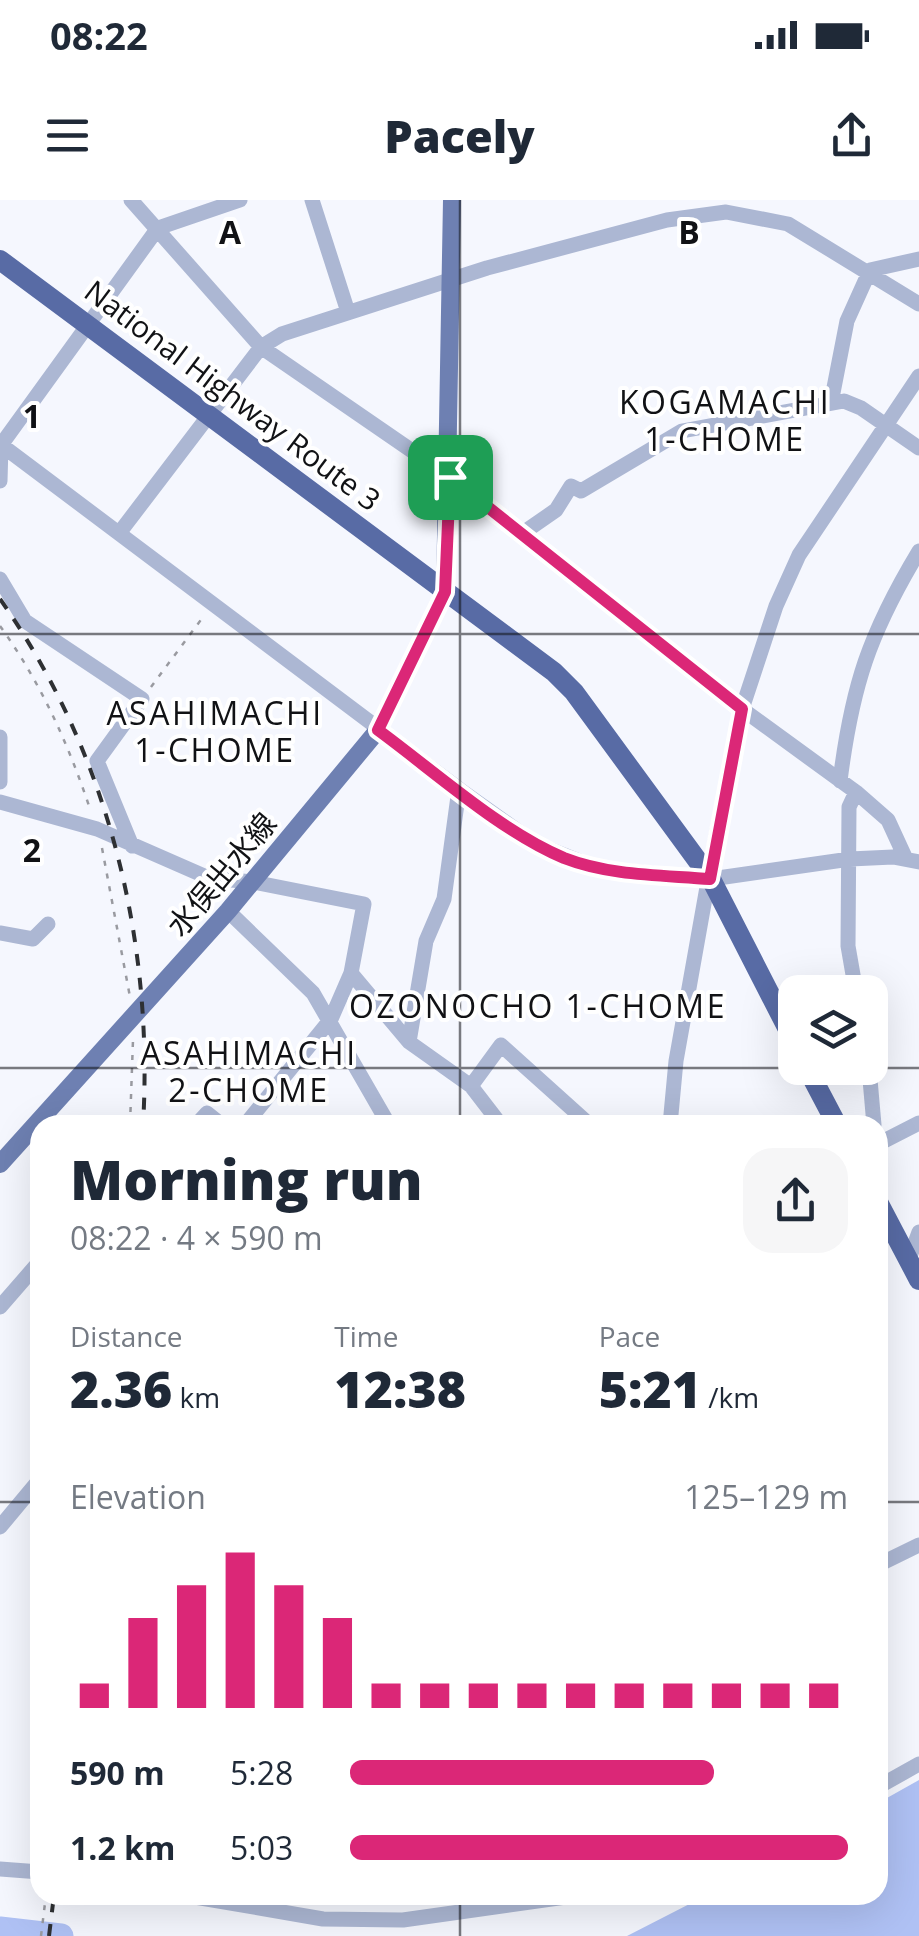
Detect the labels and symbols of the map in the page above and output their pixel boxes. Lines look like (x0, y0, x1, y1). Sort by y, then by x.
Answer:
text: A (219, 210, 242, 253)
text: B (678, 210, 700, 253)
street label: National Highway Route 3 (77, 270, 389, 520)
district label: KOGAMACHI 1-CHOME (619, 380, 831, 460)
text: 1 (23, 394, 41, 437)
pin (408, 435, 493, 520)
district label: ASAHIMACHI 1-CHOME (106, 691, 324, 771)
street label: 水俣出水線 (157, 803, 285, 945)
text: 2 (23, 828, 41, 871)
district label: OZONOCHO 1-CHOME (349, 984, 727, 1027)
district label: ASAHIMACHI 2-CHOME (140, 1031, 358, 1111)

